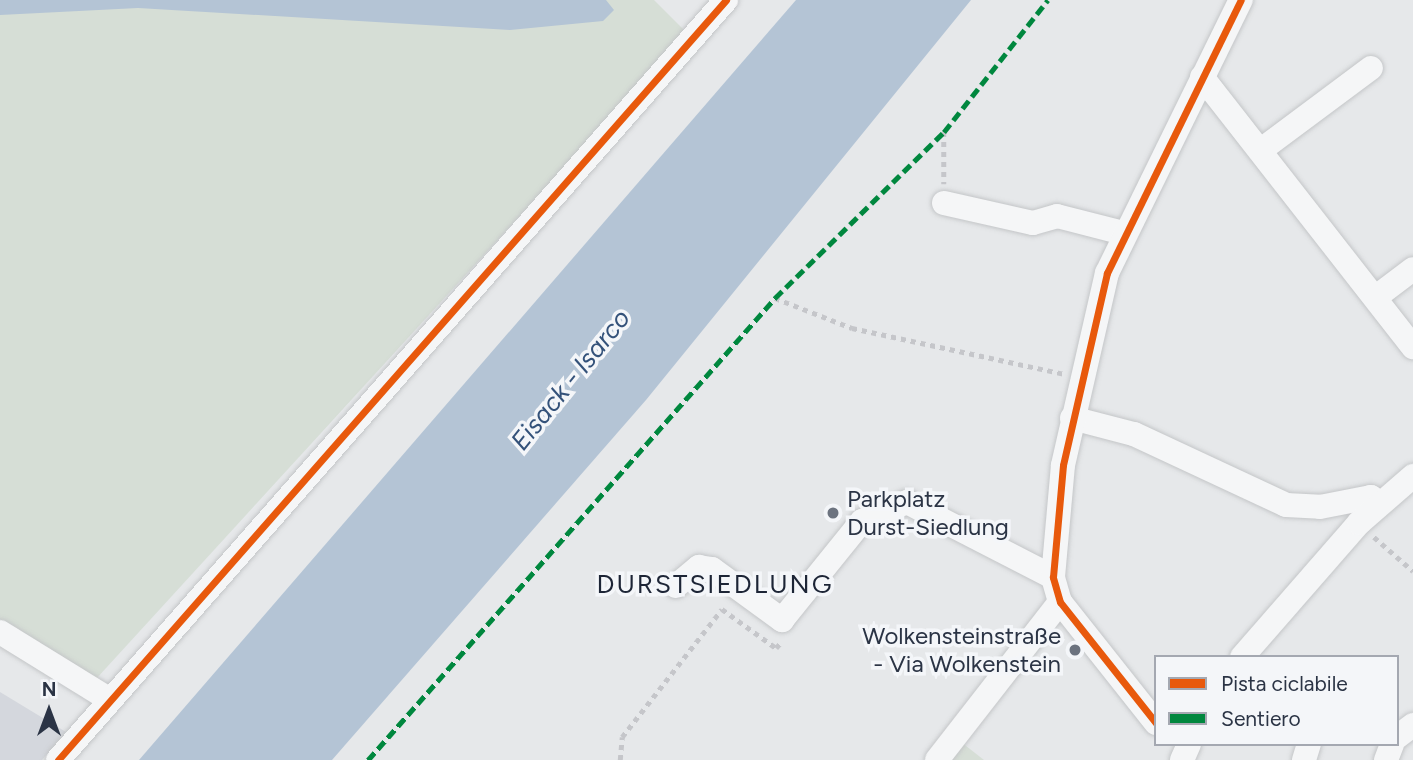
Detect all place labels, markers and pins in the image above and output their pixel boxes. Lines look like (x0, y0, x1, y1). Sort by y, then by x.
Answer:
place label: Parkplatz Durst-Siedlung (847, 485, 1009, 541)
marker: Parkplatz Durst-Siedlung (825, 505, 841, 521)
place label: Wolkensteinstraße - Via Wolkenstein (862, 622, 1061, 678)
marker: Wolkensteinstraße - Via Wolkenstein (1067, 642, 1083, 658)

